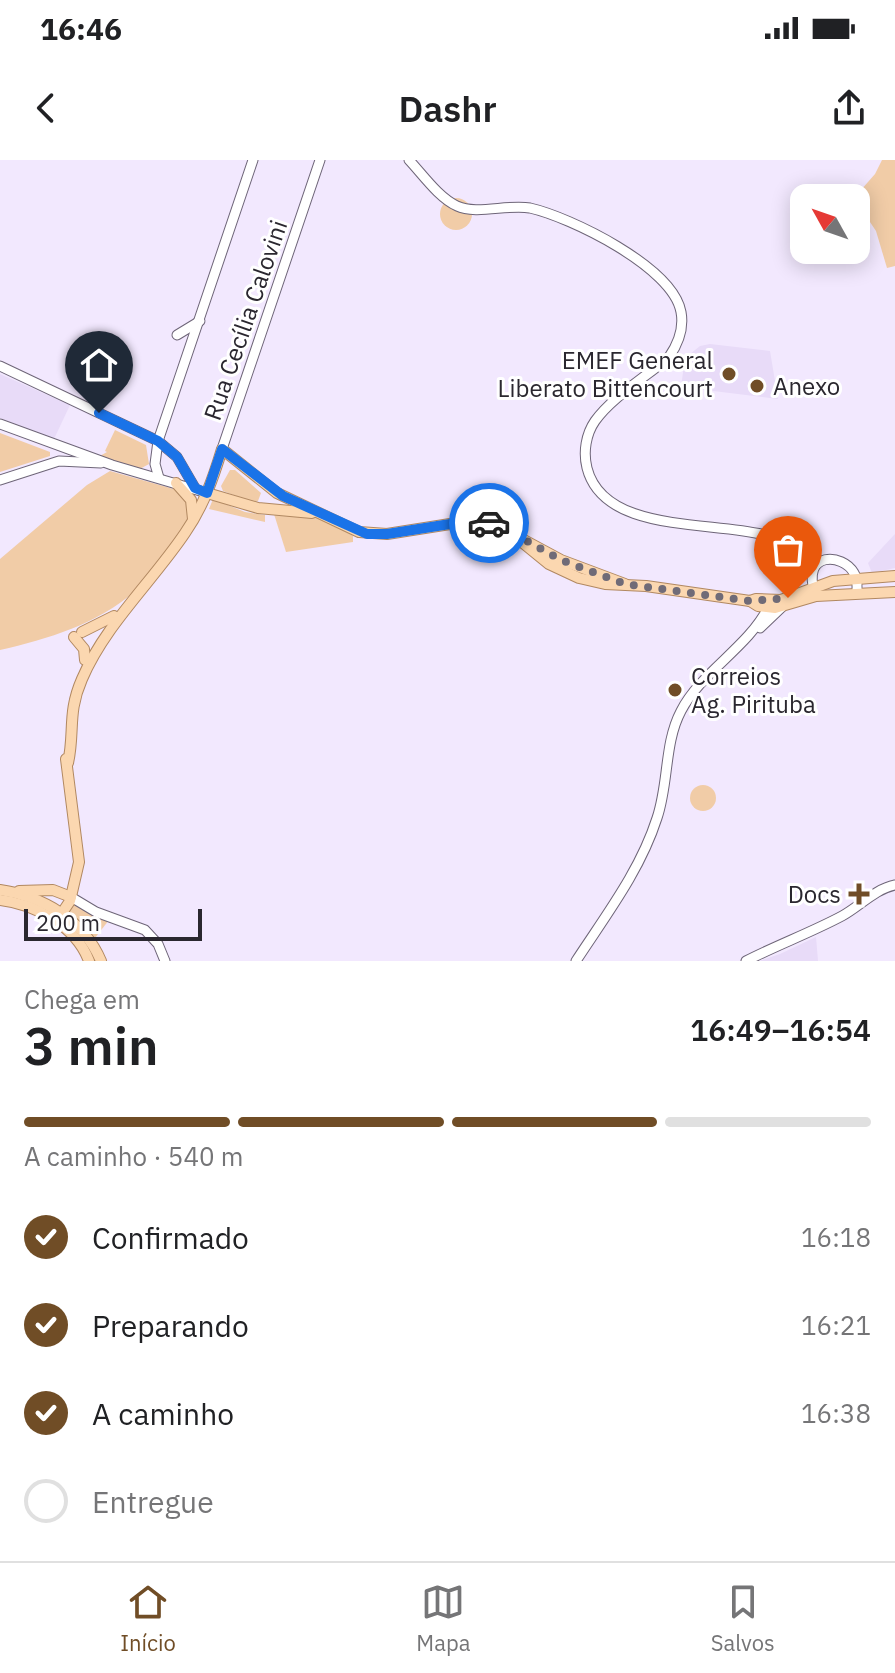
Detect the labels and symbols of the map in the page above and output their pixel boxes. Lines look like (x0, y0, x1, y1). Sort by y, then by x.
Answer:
north arrow (790, 184, 870, 264)
street label: Rua Cecília Calovini (196, 216, 294, 424)
pin (65, 331, 133, 413)
place label: EMEF General Liberato Bittencourt (498, 344, 713, 404)
marker: EMEF General Liberato Bittencourt (720, 365, 738, 383)
place label: Anexo (773, 370, 840, 402)
marker: Anexo (748, 377, 766, 395)
courier (449, 483, 529, 563)
pin (754, 516, 822, 598)
place label: Correios Ag. Pirituba (691, 660, 816, 720)
marker: Correios Ag. Pirituba (666, 681, 684, 699)
place label: Docs (788, 878, 841, 910)
marker: Docs (848, 883, 870, 905)
scale bar (24, 905, 202, 941)

